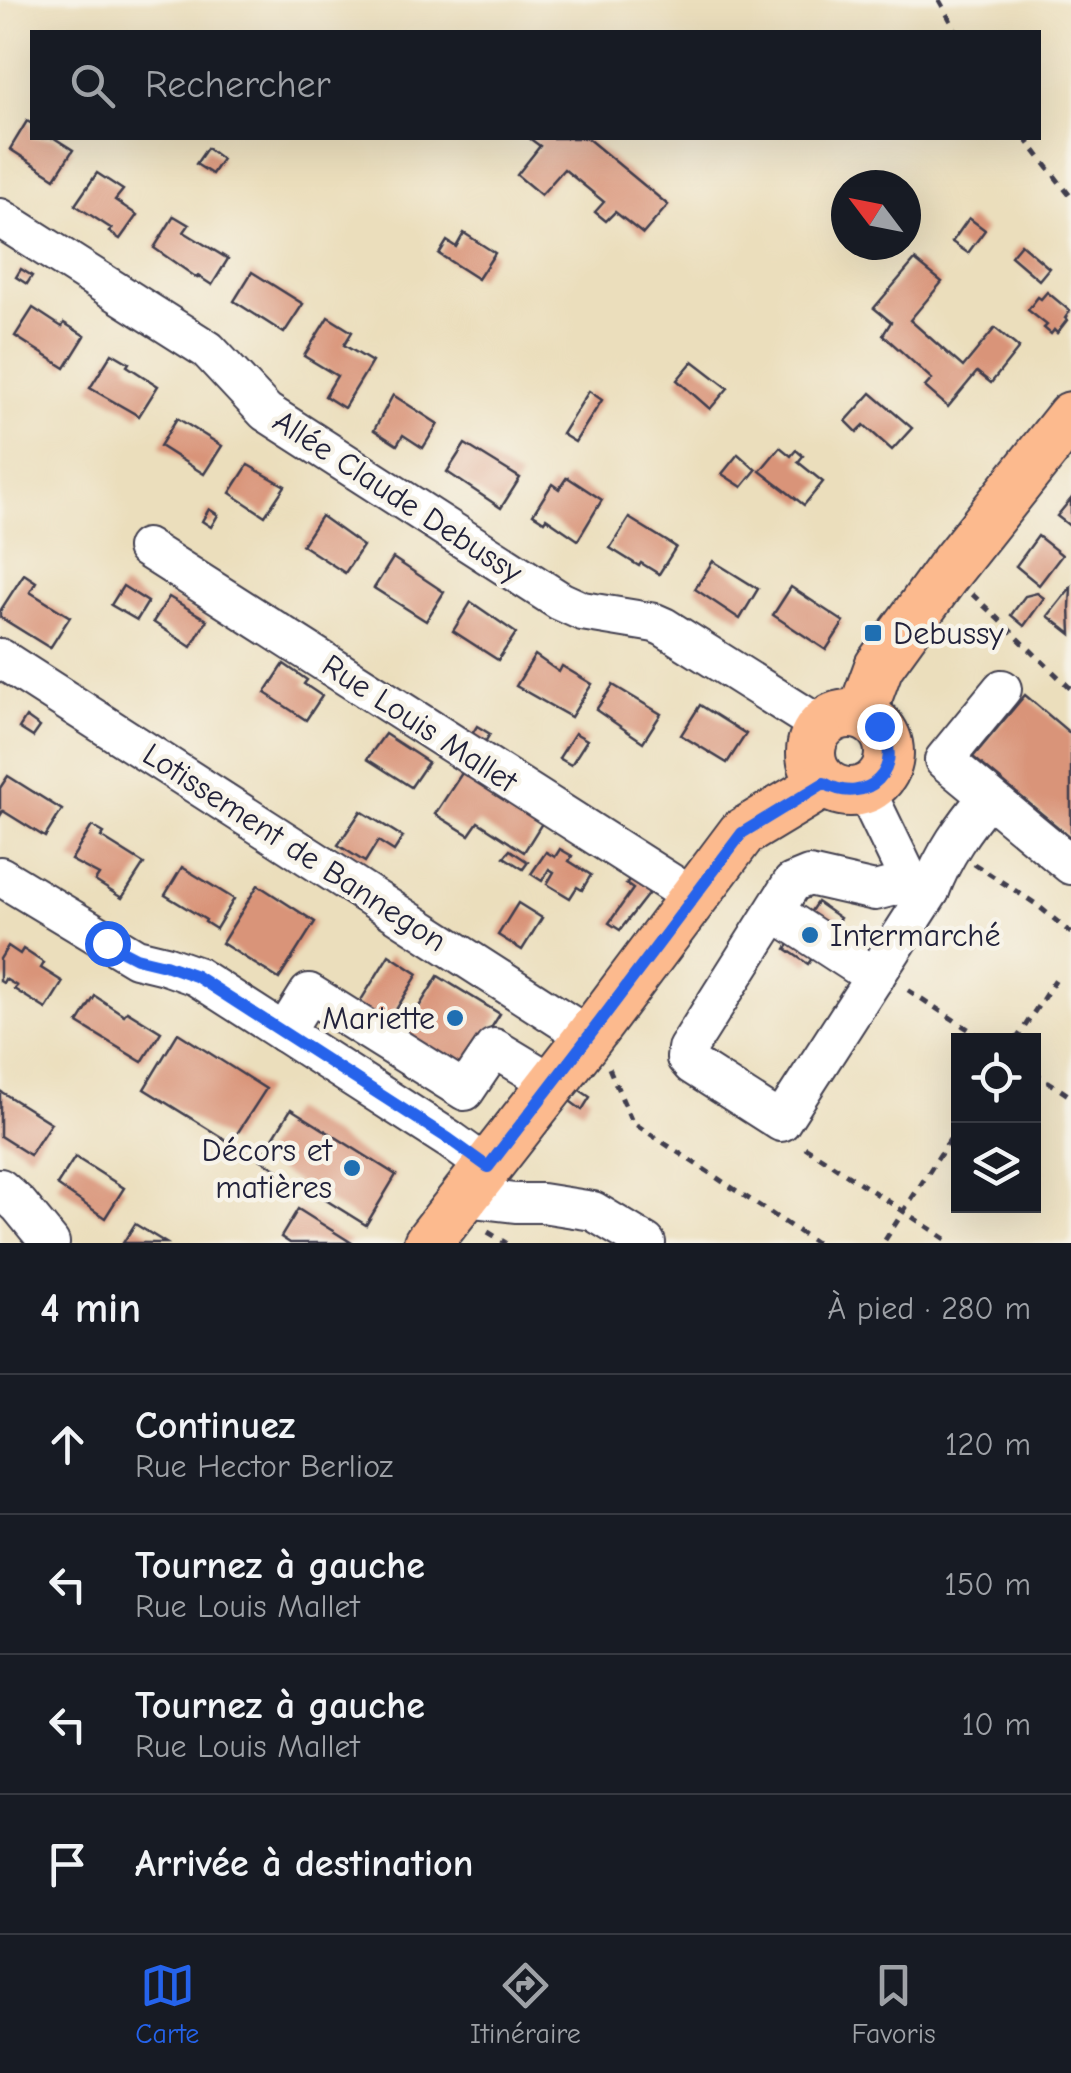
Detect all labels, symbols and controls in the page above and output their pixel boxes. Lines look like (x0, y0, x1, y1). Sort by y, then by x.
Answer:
search box (30, 30, 1041, 140)
icon: search (65, 58, 120, 113)
text: Rechercher (145, 63, 331, 107)
north arrow (831, 170, 921, 260)
street label: Allée Claude Debussy (266, 402, 530, 591)
place label: Debussy (893, 615, 1004, 652)
marker: Debussy (862, 622, 884, 644)
street label: Rue Louis Mallet (315, 647, 525, 801)
route end (857, 704, 903, 750)
street label: Lotissement de Bannegon (136, 735, 453, 959)
place label: Intermarché (830, 917, 1001, 954)
route start (85, 921, 131, 967)
marker: Intermarché (799, 924, 821, 946)
place label: Mariette (322, 1000, 435, 1037)
marker: Mariette (444, 1007, 466, 1029)
map controls (951, 1033, 1041, 1213)
button: locate (951, 1033, 1041, 1123)
button: layers (951, 1123, 1041, 1213)
place label: Décors et matières (202, 1132, 333, 1206)
marker: Décors et matières (341, 1157, 363, 1179)
text: 4 min (40, 1284, 141, 1333)
text: À pied · 280 m (828, 1290, 1031, 1327)
text: Continuez (135, 1404, 295, 1448)
icon: ahead (40, 1417, 95, 1472)
text: 120 m (945, 1426, 1031, 1463)
text: Rue Hector Berlioz (135, 1448, 393, 1485)
text: Tournez à gauche (135, 1544, 425, 1588)
icon: left (40, 1557, 95, 1612)
text: 150 m (944, 1566, 1031, 1603)
text: Rue Louis Mallet (135, 1588, 360, 1625)
text: Tournez à gauche (135, 1684, 425, 1728)
icon: left (40, 1697, 95, 1752)
text: 10 m (962, 1706, 1031, 1743)
text: Rue Louis Mallet (135, 1728, 360, 1765)
icon: arrive (40, 1837, 95, 1892)
text: Arrivée à destination (135, 1842, 473, 1886)
tab: Carte (135, 1958, 199, 2050)
tab: Itinéraire (470, 1958, 581, 2050)
tab: Favoris (852, 1958, 936, 2050)

